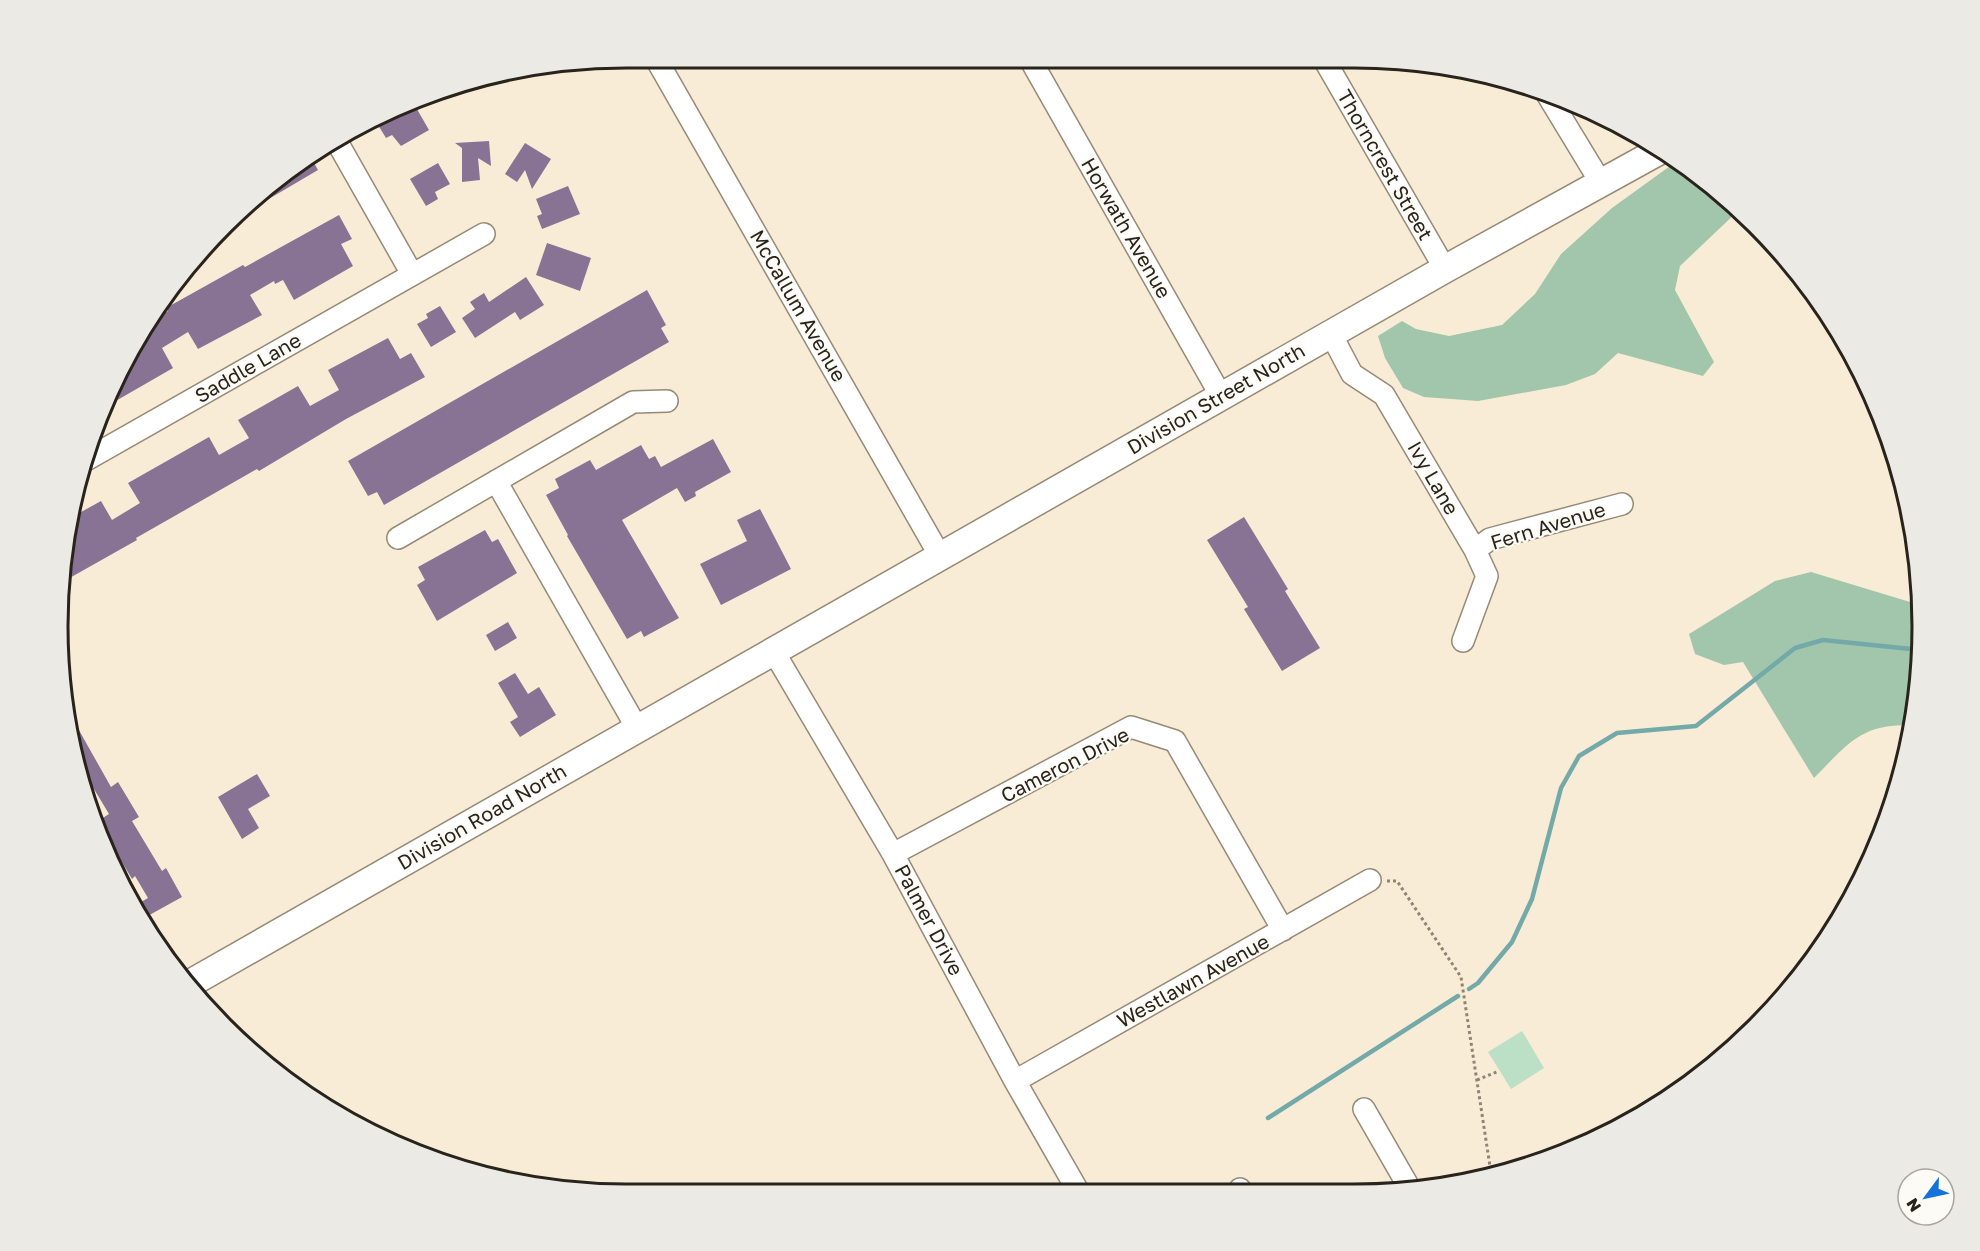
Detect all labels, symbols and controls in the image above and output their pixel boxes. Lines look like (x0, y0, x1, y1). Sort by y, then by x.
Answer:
street label: Thorncrest Street (1333, 85, 1439, 244)
street label: Horwath Avenue (1077, 153, 1177, 302)
street label: McCallum Avenue (746, 225, 852, 386)
street label: Saddle Lane (190, 327, 305, 407)
street label: Division Street North (1122, 337, 1309, 459)
street label: Ivy Lane (1403, 436, 1465, 519)
street label: Fern Avenue (1487, 496, 1608, 554)
street label: Cameron Drive (996, 721, 1133, 807)
street label: Division Road North (393, 758, 570, 874)
street label: Palmer Drive (891, 860, 969, 979)
street label: Westlawn Avenue (1112, 928, 1273, 1032)
north arrow (1896, 1167, 1956, 1227)
text: N (1902, 1195, 1925, 1216)

